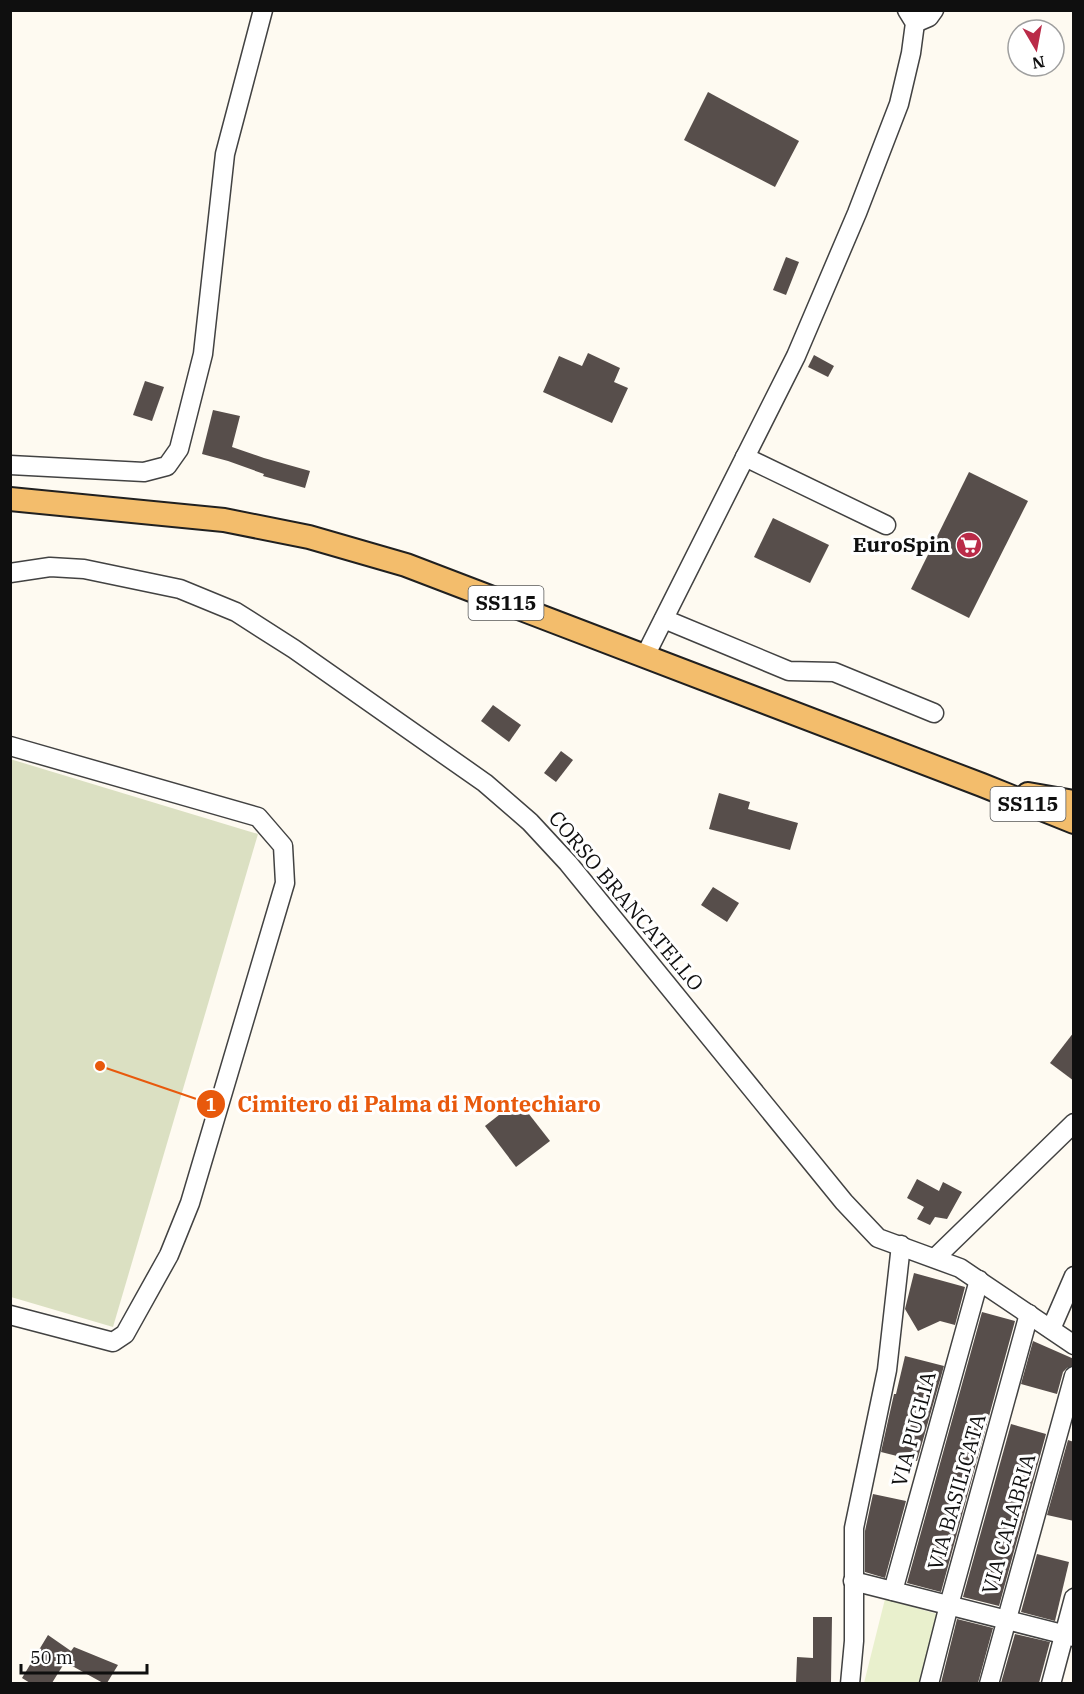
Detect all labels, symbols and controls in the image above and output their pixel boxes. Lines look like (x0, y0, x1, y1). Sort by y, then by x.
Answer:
north arrow (1006, 18, 1066, 78)
text: N (1031, 52, 1047, 74)
place label: EuroSpin (853, 530, 950, 558)
supermarket icon: EuroSpin (954, 530, 984, 560)
road number: SS115 (468, 586, 544, 620)
road number: SS115 (990, 787, 1066, 821)
street label: CORSO BRANCATELLO (543, 804, 711, 996)
callout: Cimitero di Palma di Montechiaro (196, 1084, 613, 1124)
text: Cimitero di Palma di Montechiaro (237, 1089, 601, 1118)
text: 1 (206, 1093, 217, 1116)
street label: VIA PUGLIA (884, 1367, 942, 1490)
street label: VIA BASILICATA (920, 1410, 992, 1573)
street label: VIA CALABRIA (975, 1450, 1042, 1597)
scale bar (21, 1637, 147, 1675)
text: 50 m (30, 1646, 73, 1669)

